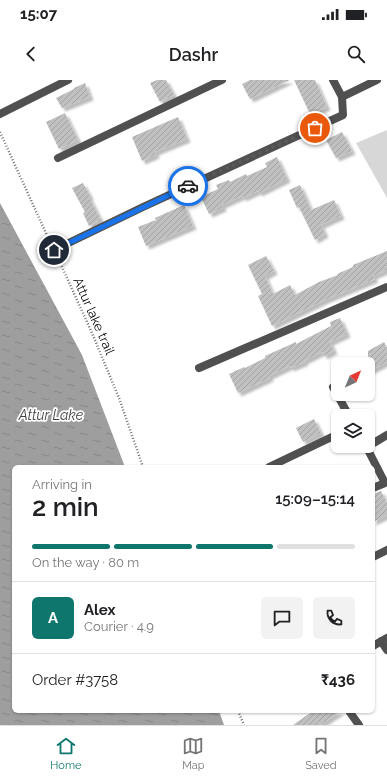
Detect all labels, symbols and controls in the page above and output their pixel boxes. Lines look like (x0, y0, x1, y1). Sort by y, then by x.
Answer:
text: 15:07 (20, 5, 57, 23)
icon: back (20, 43, 42, 65)
icon: search (345, 43, 367, 65)
text: Dashr (169, 44, 218, 65)
pin (298, 111, 332, 145)
icon: bag (304, 117, 326, 139)
courier (168, 166, 208, 206)
icon: car (177, 175, 199, 197)
pin (37, 233, 71, 267)
icon: home (43, 239, 65, 261)
street label: Attur lake trail (70, 275, 118, 357)
north arrow (331, 357, 375, 401)
map controls (331, 357, 375, 453)
water label: Attur Lake (18, 407, 84, 423)
button: layers (331, 409, 375, 453)
text: Arriving in (32, 477, 92, 492)
text: 15:09–15:14 (275, 490, 355, 508)
text: 2 min (32, 492, 99, 522)
text: On the way · 80 m (32, 555, 139, 570)
button: chat (261, 597, 303, 639)
button: phone (313, 597, 355, 639)
text: Alex (84, 601, 115, 619)
text: A (48, 609, 58, 627)
text: Courier · 4.9 (84, 619, 154, 634)
text: Order #3758 (32, 671, 118, 689)
text: ₹436 (321, 671, 355, 689)
tab: Home (50, 735, 81, 772)
tab: Map (182, 735, 205, 772)
tab: Saved (305, 735, 337, 772)

